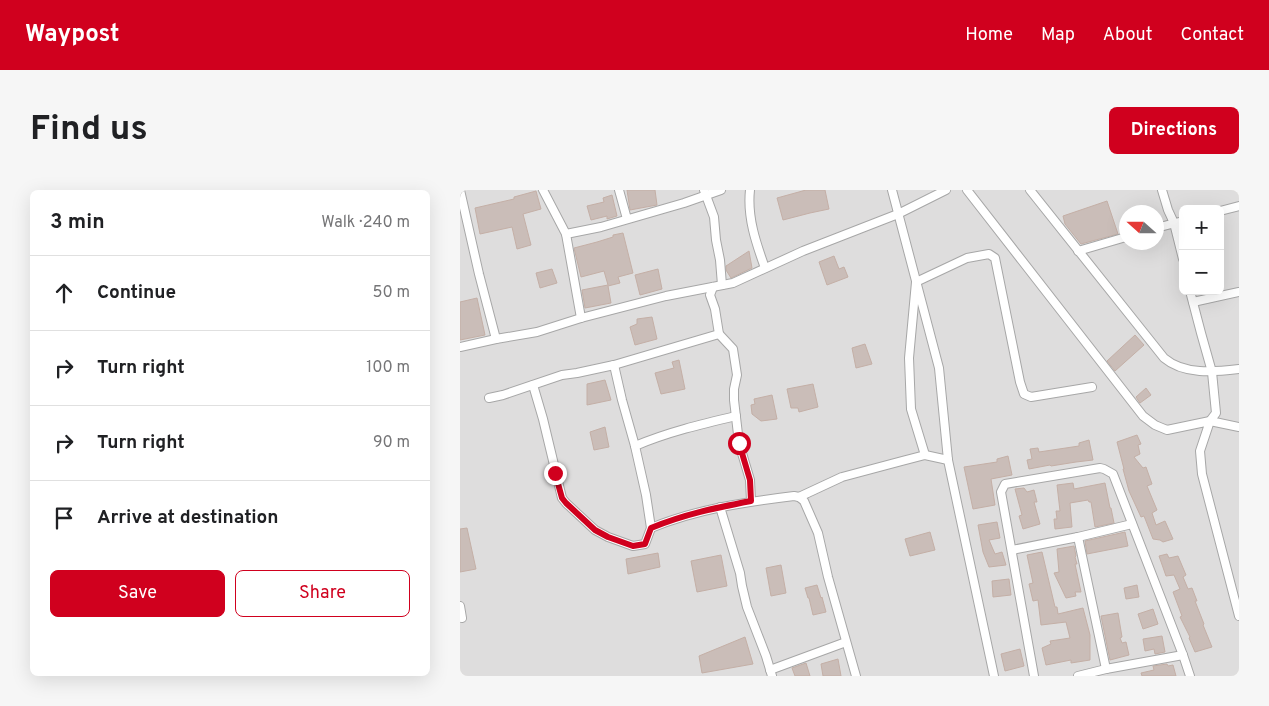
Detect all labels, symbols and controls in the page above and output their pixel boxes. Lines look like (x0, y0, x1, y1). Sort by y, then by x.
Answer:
text: Waypost (25, 20, 119, 50)
text: Home (965, 24, 1013, 47)
text: Map (1041, 24, 1075, 47)
text: About (1103, 24, 1152, 47)
text: Contact (1180, 24, 1244, 47)
button: Directions (1109, 107, 1239, 154)
text: Find us (30, 108, 148, 152)
north arrow (1119, 205, 1164, 250)
map controls (1179, 205, 1224, 295)
button: + (1179, 205, 1224, 250)
text: 3 min (50, 209, 105, 236)
text: Walk · 240 m (321, 213, 410, 233)
button: − (1179, 250, 1224, 295)
icon: ahead (50, 279, 78, 307)
text: Continue (97, 281, 176, 305)
text: 50 m (373, 283, 410, 303)
icon: right (50, 354, 78, 382)
text: Turn right (97, 356, 185, 380)
text: 100 m (366, 358, 410, 378)
icon: right (50, 429, 78, 457)
text: Turn right (97, 431, 185, 455)
route start (728, 432, 751, 455)
text: 90 m (373, 433, 410, 453)
route end (544, 462, 567, 485)
icon: arrive (50, 504, 78, 532)
text: Arrive at destination (97, 506, 278, 530)
button: Save (50, 570, 225, 617)
button: Share (235, 570, 410, 617)

